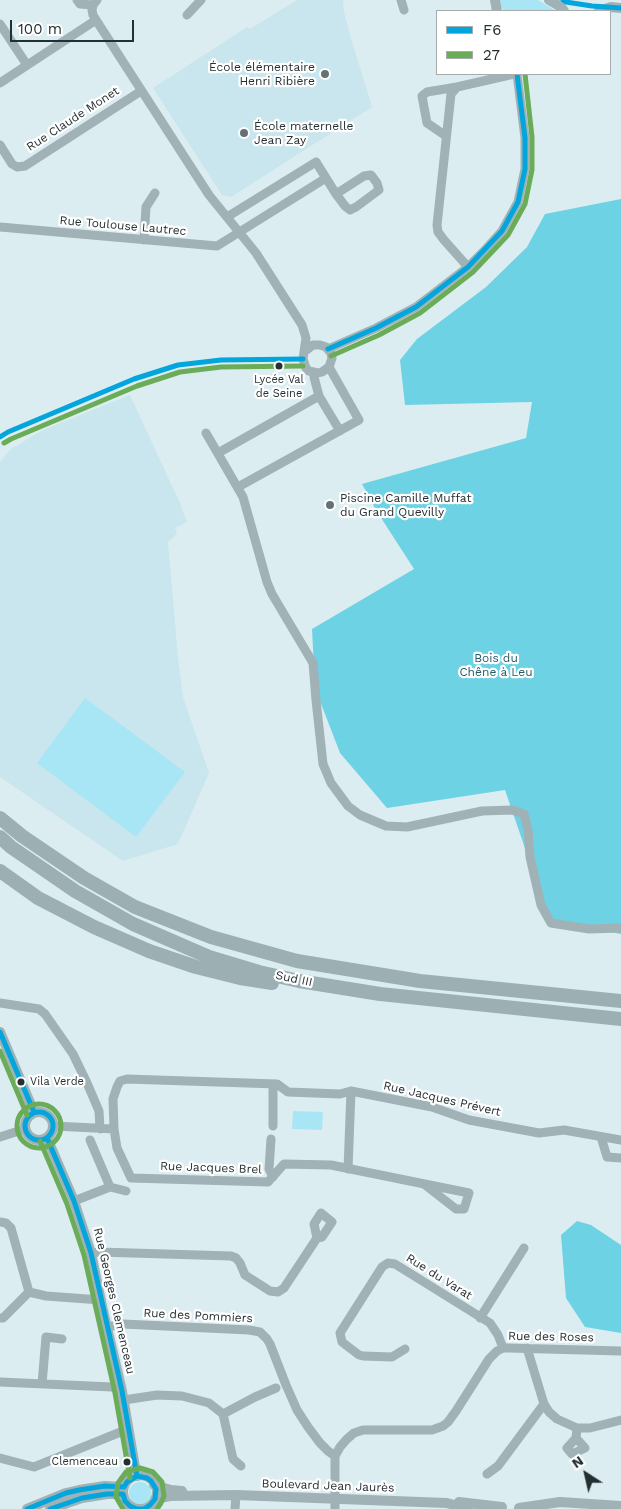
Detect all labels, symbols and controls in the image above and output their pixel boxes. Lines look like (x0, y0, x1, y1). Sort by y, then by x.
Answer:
scale bar (12, 10, 136, 42)
legend (436, 10, 611, 75)
text: 100 m (18, 20, 62, 38)
text: F6 (483, 21, 501, 39)
text: 27 (483, 46, 500, 64)
place label: École élémentaire Henri Ribière (209, 60, 315, 88)
marker: École élémentaire Henri Ribière (319, 68, 331, 80)
street label: Rue Claude Monet (24, 84, 122, 154)
place label: École maternelle Jean Zay (254, 119, 353, 147)
marker: École maternelle Jean Zay (238, 127, 250, 139)
street label: Rue Toulouse Lautrec (59, 213, 187, 239)
marker: Lycée Val de Seine (274, 361, 284, 371)
place label: Lycée Val de Seine (254, 373, 304, 399)
place label: Piscine Camille Muffat du Grand Quevilly (340, 491, 471, 519)
marker: Piscine Camille Muffat du Grand Quevilly (324, 499, 336, 511)
park label: Bois du Chêne à Leu (459, 651, 533, 679)
street label: Sud III (274, 968, 314, 990)
place label: Vila Verde (30, 1075, 84, 1089)
marker: Vila Verde (16, 1077, 26, 1087)
street label: Rue Jacques Prévert (382, 1078, 502, 1120)
street label: Rue Jacques Brel (160, 1159, 262, 1177)
street label: Rue Georges Clemenceau (90, 1226, 138, 1376)
street label: Rue du Varat (403, 1251, 475, 1303)
street label: Rue des Pommiers (143, 1306, 253, 1326)
street label: Rue des Roses (508, 1329, 594, 1345)
north arrow (561, 1449, 611, 1499)
text: N (569, 1452, 586, 1471)
place label: Clemenceau (52, 1455, 118, 1469)
marker: Clemenceau (122, 1457, 132, 1467)
street label: Boulevard Jean Jaurès (261, 1476, 395, 1496)

